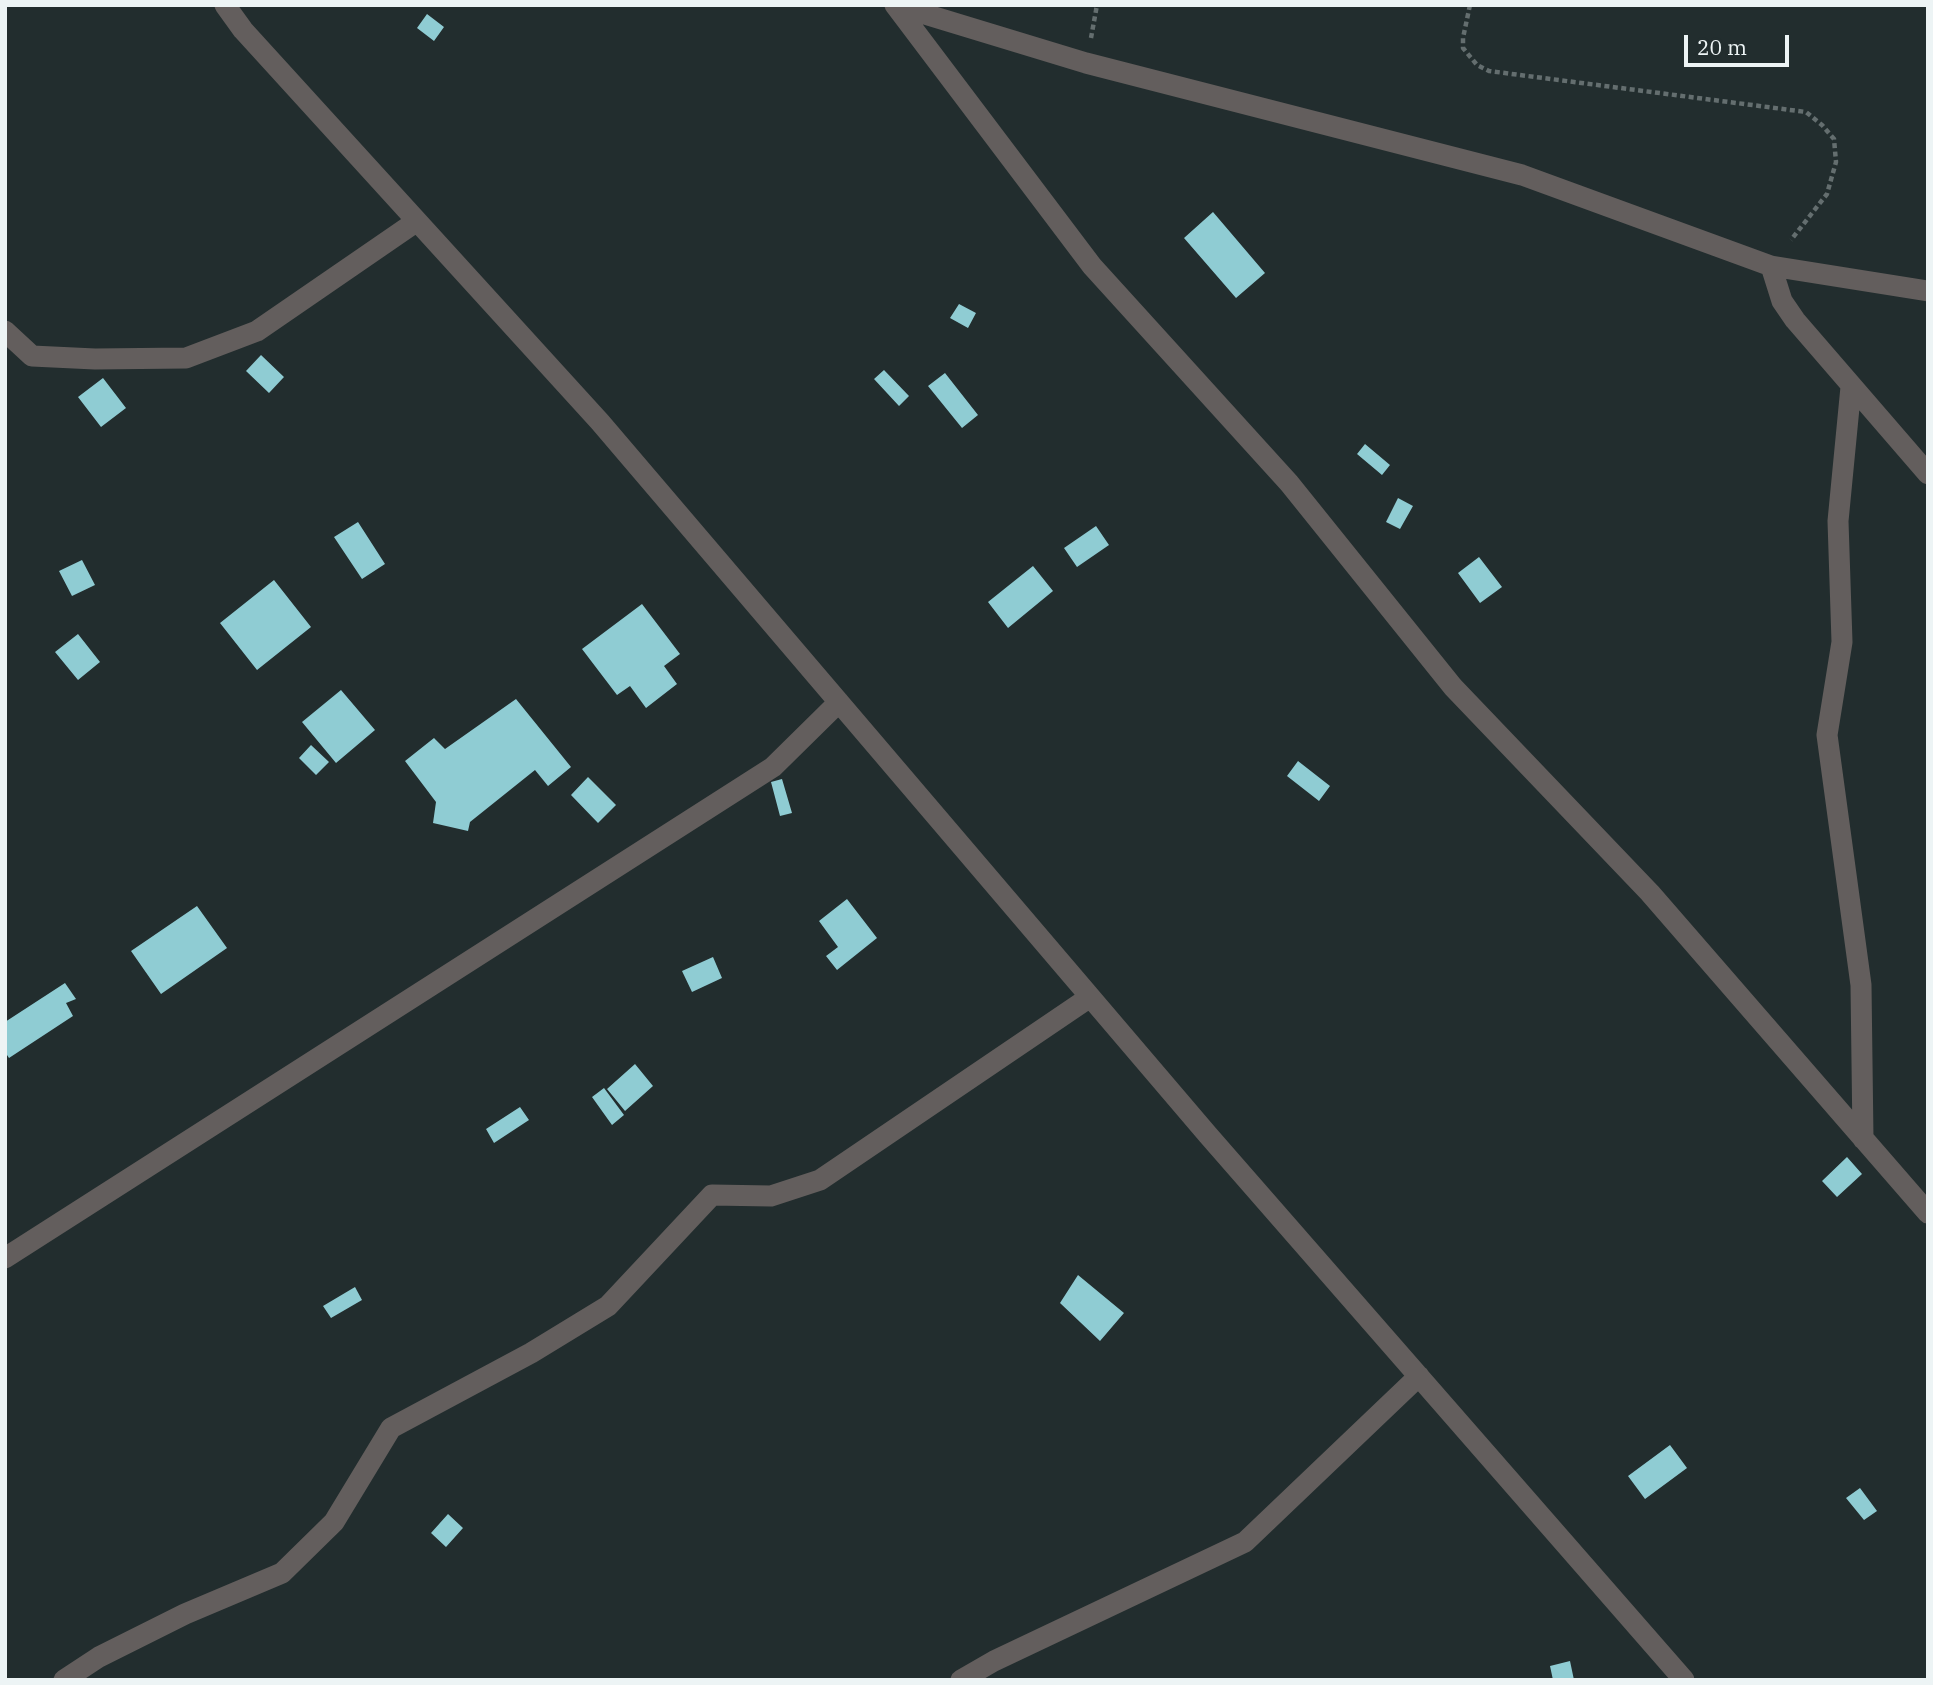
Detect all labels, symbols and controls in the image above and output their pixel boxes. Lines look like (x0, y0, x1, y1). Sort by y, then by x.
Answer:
scale bar (1688, 21, 1793, 65)
text: 20 m (1697, 33, 1747, 61)

